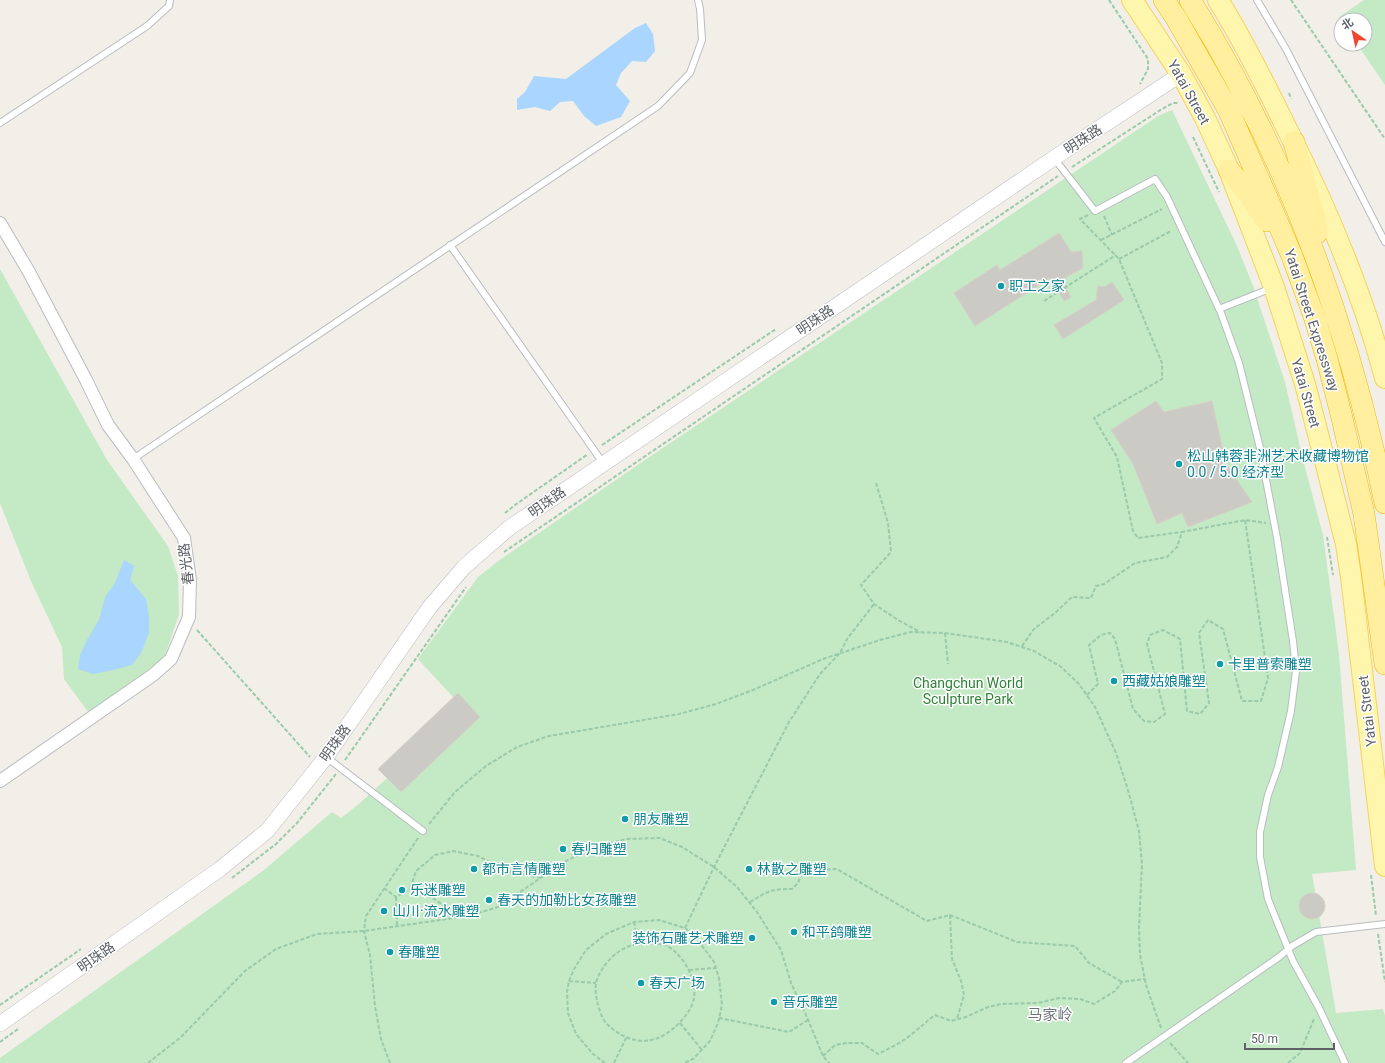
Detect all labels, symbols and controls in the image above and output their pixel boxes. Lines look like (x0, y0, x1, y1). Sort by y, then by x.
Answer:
north arrow (1333, 12, 1373, 52)
text: 北 (1339, 16, 1356, 33)
street label: Yatai Street (1165, 57, 1214, 128)
street label: 明珠路 (1061, 121, 1105, 157)
street label: Yatai Street Expressway (1281, 247, 1343, 393)
place label: 职工之家 (1009, 278, 1065, 294)
marker: 职工之家 (996, 281, 1006, 291)
street label: 明珠路 (793, 302, 837, 338)
street label: Yatai Street (1288, 356, 1324, 430)
place label: 松山韩蓉非洲艺术收藏博物馆 0.0 / 5.0 经济型 (1187, 448, 1369, 480)
marker: 松山韩蓉非洲艺术收藏博物馆 0.0 / 5.0 经济型 (1174, 459, 1184, 469)
street label: 明珠路 (525, 483, 569, 521)
street label: 春光路 (176, 542, 196, 586)
place label: 卡里普索雕塑 (1228, 656, 1312, 672)
marker: 卡里普索雕塑 (1215, 659, 1225, 669)
place label: 西藏姑娘雕塑 (1122, 673, 1206, 689)
street label: Yatai Street (1355, 674, 1379, 747)
park label: Changchun World Sculpture Park (913, 675, 1023, 707)
marker: 西藏姑娘雕塑 (1109, 676, 1119, 686)
street label: 明珠路 (316, 721, 354, 765)
place label: 朋友雕塑 (633, 811, 689, 827)
marker: 朋友雕塑 (620, 814, 630, 824)
place label: 春归雕塑 (571, 841, 627, 857)
marker: 春归雕塑 (558, 844, 568, 854)
place label: 都市言情雕塑 (482, 861, 566, 877)
place label: 林散之雕塑 (757, 861, 827, 877)
marker: 都市言情雕塑 (469, 864, 479, 874)
marker: 林散之雕塑 (744, 864, 754, 874)
place label: 乐迷雕塑 (410, 882, 466, 898)
marker: 乐迷雕塑 (397, 885, 407, 895)
place label: 春天的加勒比女孩雕塑 (497, 892, 637, 908)
marker: 春天的加勒比女孩雕塑 (484, 895, 494, 905)
place label: 山川·流水雕塑 (392, 903, 480, 919)
marker: 山川·流水雕塑 (379, 906, 389, 916)
place label: 和平鸽雕塑 (802, 924, 872, 940)
marker: 和平鸽雕塑 (789, 927, 799, 937)
place label: 装饰石雕艺术雕塑 (632, 930, 744, 946)
marker: 装饰石雕艺术雕塑 (747, 933, 757, 943)
street label: 明珠路 (74, 938, 118, 976)
place label: 春雕塑 (398, 944, 440, 960)
marker: 春雕塑 (385, 947, 395, 957)
place label: 春天广场 (649, 975, 705, 991)
marker: 春天广场 (636, 978, 646, 988)
place label: 音乐雕塑 (782, 994, 838, 1010)
marker: 音乐雕塑 (769, 997, 779, 1007)
district label: 马家岭 (1027, 1006, 1073, 1024)
scale bar (1245, 1025, 1334, 1051)
text: 50 m (1251, 1032, 1278, 1046)

